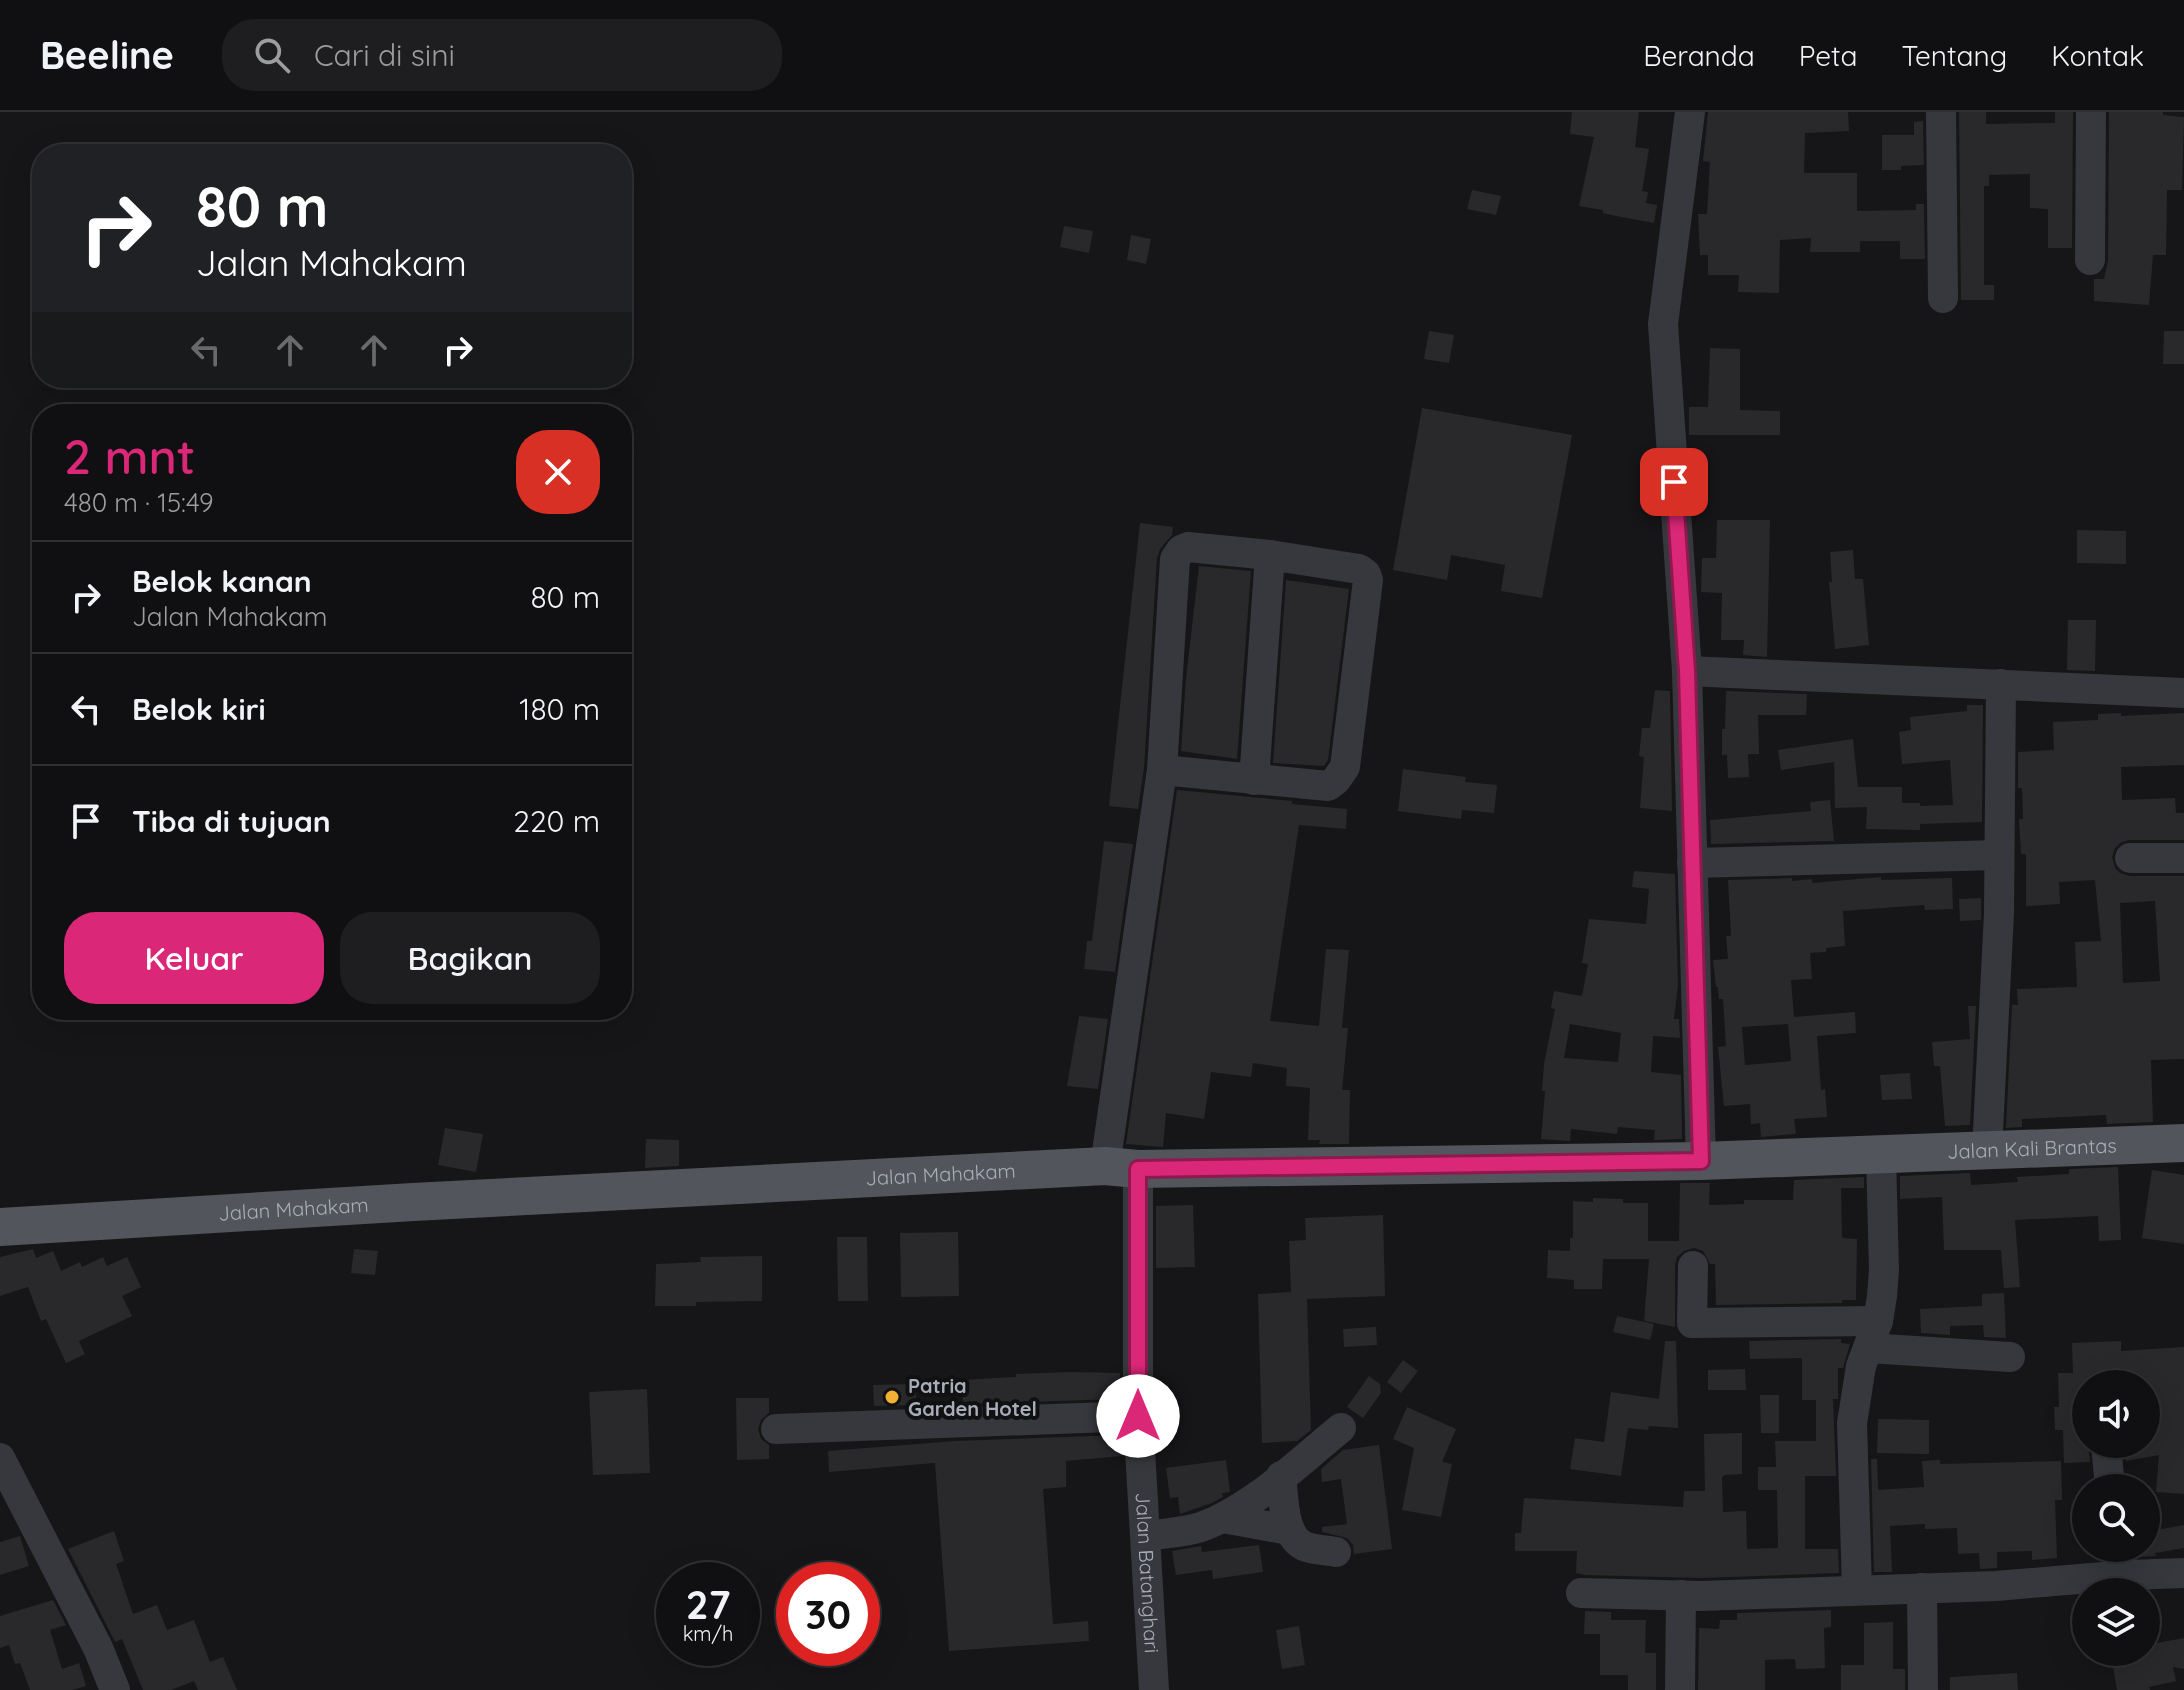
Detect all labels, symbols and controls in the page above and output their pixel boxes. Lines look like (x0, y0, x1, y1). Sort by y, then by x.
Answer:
search box (222, 19, 782, 91)
text: Beeline (40, 31, 174, 79)
icon: search (250, 33, 294, 77)
text: Cari di sini (314, 36, 455, 74)
text: Beranda (1643, 38, 1755, 73)
text: Peta (1799, 38, 1857, 73)
text: Tentang (1901, 38, 2007, 73)
text: Kontak (2051, 38, 2144, 73)
text: 80 m (196, 171, 328, 241)
icon: right (64, 176, 168, 280)
text: Jalan Mahakam (196, 240, 467, 285)
icon: left (184, 328, 228, 372)
icon: ahead (268, 328, 312, 372)
icon: ahead (352, 328, 396, 372)
icon: right (436, 328, 480, 372)
text: 2 mnt (64, 426, 195, 486)
button: close (516, 430, 600, 514)
pin (1640, 448, 1708, 516)
icon: arrive (1652, 460, 1696, 504)
text: 480 m · 15:49 (64, 486, 214, 519)
text: Belok kanan (132, 562, 312, 600)
icon: right (64, 575, 108, 619)
text: 80 m (530, 578, 600, 616)
text: Jalan Mahakam (132, 600, 328, 633)
icon: left (64, 687, 108, 731)
text: Belok kiri (132, 690, 266, 728)
text: 180 m (519, 690, 600, 728)
icon: arrive (64, 799, 108, 843)
text: Tiba di tujuan (132, 802, 331, 840)
text: 220 m (513, 802, 600, 840)
button: Keluar (64, 912, 324, 1004)
button: Bagikan (340, 912, 600, 1004)
street label: Jalan Kali Brantas (1947, 1133, 2117, 1164)
street label: Jalan Mahakam (865, 1158, 1016, 1190)
street label: Jalan Mahakam (218, 1192, 369, 1226)
map controls (2072, 1370, 2160, 1666)
button: sound (2072, 1370, 2160, 1458)
place label: Patria Garden Hotel (908, 1373, 1037, 1421)
position arrow (1096, 1374, 1180, 1458)
marker: Patria Garden Hotel (883, 1388, 901, 1406)
button: search (2072, 1474, 2160, 1562)
street label: Jalan Batanghari (1130, 1492, 1165, 1654)
speed limit sign: 30 (776, 1562, 880, 1666)
button: layers (2072, 1578, 2160, 1666)
text: 27 (686, 1579, 730, 1629)
text: km/h (683, 1621, 733, 1646)

